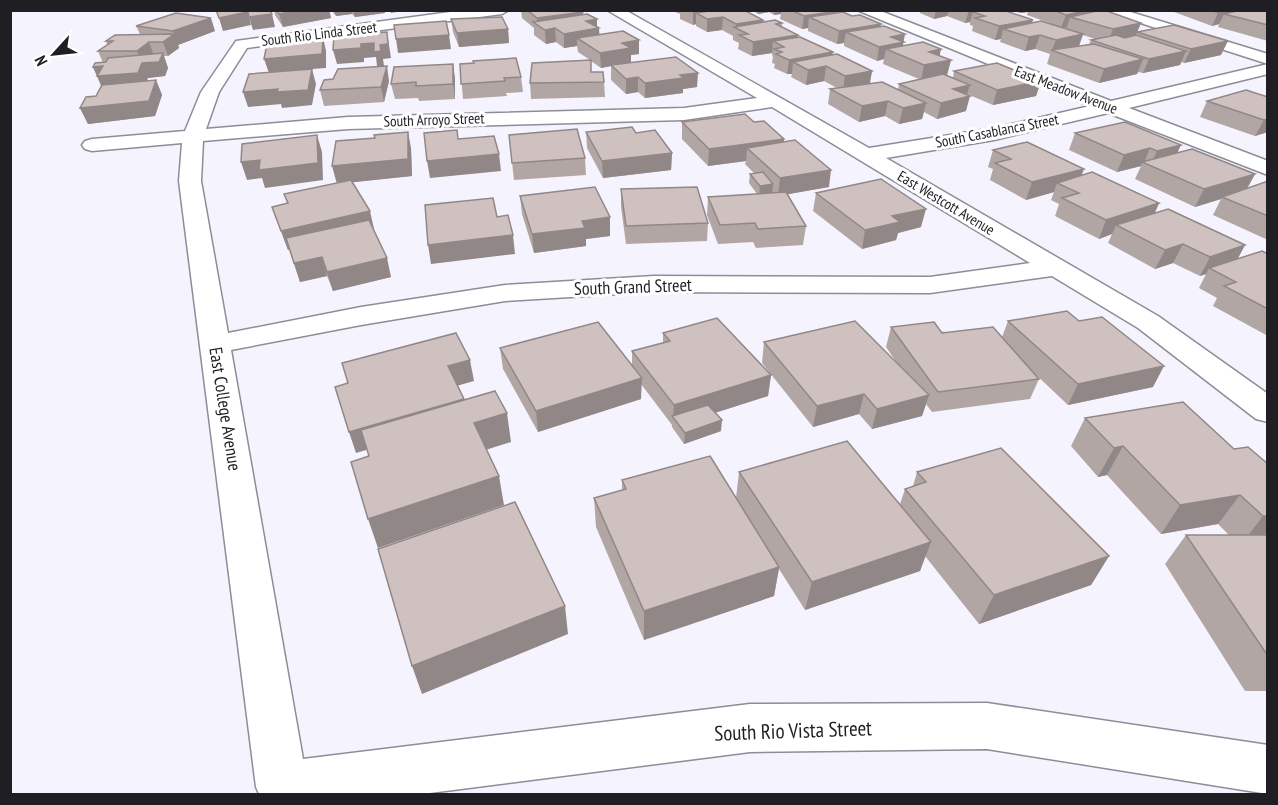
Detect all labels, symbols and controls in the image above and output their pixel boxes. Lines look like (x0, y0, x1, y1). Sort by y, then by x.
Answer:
street label: South Rio Linda Street (260, 17, 378, 50)
north arrow (24, 24, 84, 84)
text: N (30, 52, 52, 69)
street label: East Meadow Avenue (1012, 61, 1120, 118)
street label: South Arroyo Street (383, 108, 485, 131)
street label: South Casablanca Street (934, 109, 1060, 152)
street label: East Westcott Avenue (894, 166, 998, 239)
street label: South Grand Street (574, 273, 692, 300)
street label: East College Avenue (204, 345, 247, 472)
street label: South Rio Vista Street (714, 714, 873, 747)

